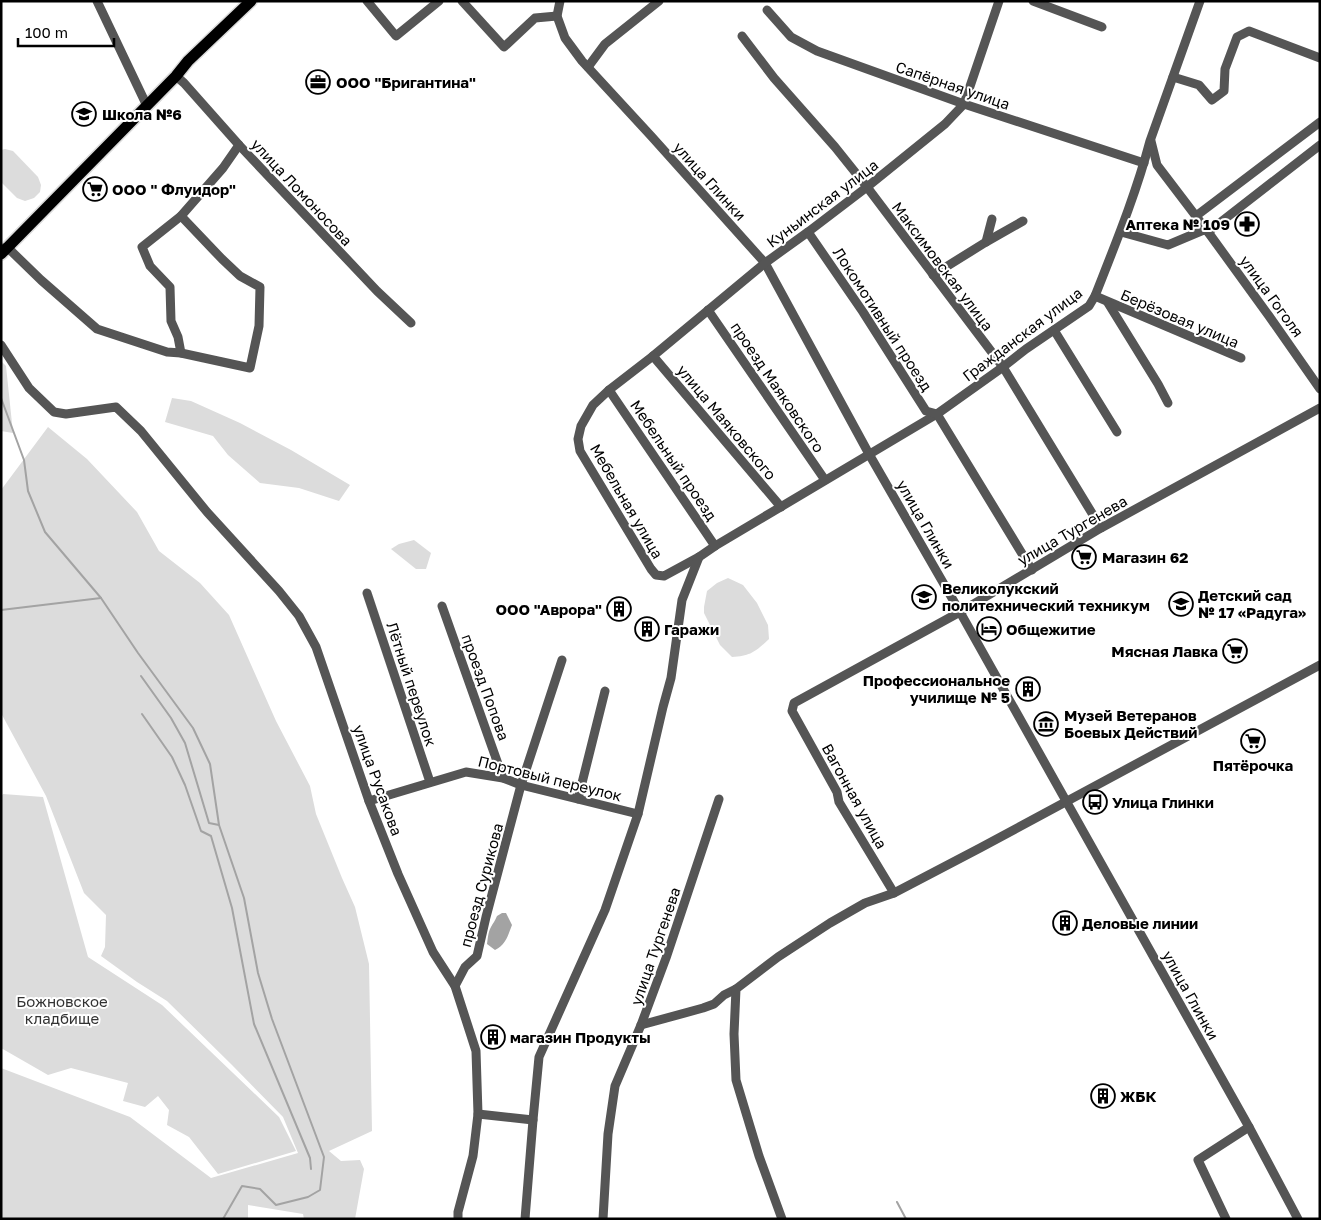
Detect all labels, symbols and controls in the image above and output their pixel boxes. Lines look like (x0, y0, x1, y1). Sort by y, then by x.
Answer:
scale bar (18, 15, 114, 47)
text: 100 m (25, 23, 68, 41)
street label: Сапёрная улица (894, 57, 1012, 113)
office icon: ООО "Бригантина" (305, 69, 331, 95)
place label: ООО "Бригантина" (336, 73, 476, 91)
school or university icon: Школа №6 (71, 101, 97, 127)
place label: Школа №6 (102, 105, 182, 123)
street label: улица Ломоносова (248, 135, 356, 249)
street label: улица Глинки (670, 138, 750, 224)
street label: Куньинская улица (763, 155, 881, 251)
supermarket icon: ООО " Флуидор" (82, 176, 108, 202)
place label: ООО " Флуидор" (112, 180, 236, 198)
street label: Максимовская улица (889, 198, 997, 334)
pharmacy icon: Аптека № 109 (1234, 211, 1260, 237)
place label: Аптека № 109 (1125, 215, 1230, 233)
street label: Локомотивный проезд (830, 244, 936, 394)
street label: улица Гоголя (1236, 252, 1308, 340)
street label: Гражданская улица (959, 283, 1085, 385)
street label: Берёзовая улица (1118, 285, 1242, 351)
street label: проезд Маяковского (728, 318, 828, 456)
street label: улица Маяковского (674, 361, 780, 483)
street label: Мебельный проезд (627, 396, 721, 524)
street label: Мебельная улица (587, 440, 667, 562)
street label: улица Глинки (893, 476, 959, 572)
street label: улица Тургенева (1014, 491, 1130, 569)
supermarket icon: Магазин 62 (1071, 544, 1097, 570)
place label: Магазин 62 (1102, 548, 1188, 566)
place label: Великолукский политехнический техникум (942, 579, 1150, 614)
school or university icon: Великолукский политехнический техникум (911, 584, 937, 610)
place label: Детский сад № 17 «Радуга» (1198, 586, 1306, 621)
school or university icon: Детский сад № 17 «Радуга» (1168, 591, 1194, 617)
building icon: ООО "Аврора" (606, 596, 632, 622)
place label: ООО "Аврора" (495, 600, 602, 618)
building icon: Гаражи (634, 616, 660, 642)
hotel icon: Общежитие (976, 616, 1002, 642)
street label: Лётный переулок (383, 620, 441, 749)
place label: Гаражи (664, 620, 719, 638)
place label: Общежитие (1006, 620, 1096, 638)
street label: проезд Попова (458, 631, 514, 743)
supermarket icon: Мясная Лавка (1222, 638, 1248, 664)
place label: Мясная Лавка (1111, 642, 1218, 660)
place label: Профессиональное училище № 5 (863, 671, 1010, 706)
building icon: Профессиональное училище № 5 (1015, 676, 1041, 702)
place label: Музей Ветеранов Боевых Действий (1064, 706, 1197, 741)
museum icon: Музей Ветеранов Боевых Действий (1033, 711, 1059, 737)
street label: улица Русакова (350, 722, 406, 838)
supermarket icon: Пятёрочка (1240, 728, 1266, 754)
street label: Вагонная улица (819, 740, 891, 852)
street label: Портовый переулок (476, 751, 624, 805)
place label: Пятёрочка (1213, 756, 1294, 774)
bus stop icon: Улица Глинки (1082, 789, 1108, 815)
place label: Улица Глинки (1112, 793, 1214, 811)
street label: проезд Сурикова (456, 821, 506, 949)
street label: улица Тургенева (626, 885, 684, 1007)
building icon: Деловые линии (1052, 910, 1078, 936)
place label: Деловые линии (1082, 914, 1198, 932)
street label: улица Глинки (1159, 947, 1223, 1043)
park label: Божновское кладбище (16, 992, 108, 1027)
building icon: магазин Продукты (480, 1024, 506, 1050)
place label: магазин Продукты (510, 1028, 651, 1046)
building icon: ЖБК (1090, 1083, 1116, 1109)
place label: ЖБК (1120, 1087, 1157, 1105)

